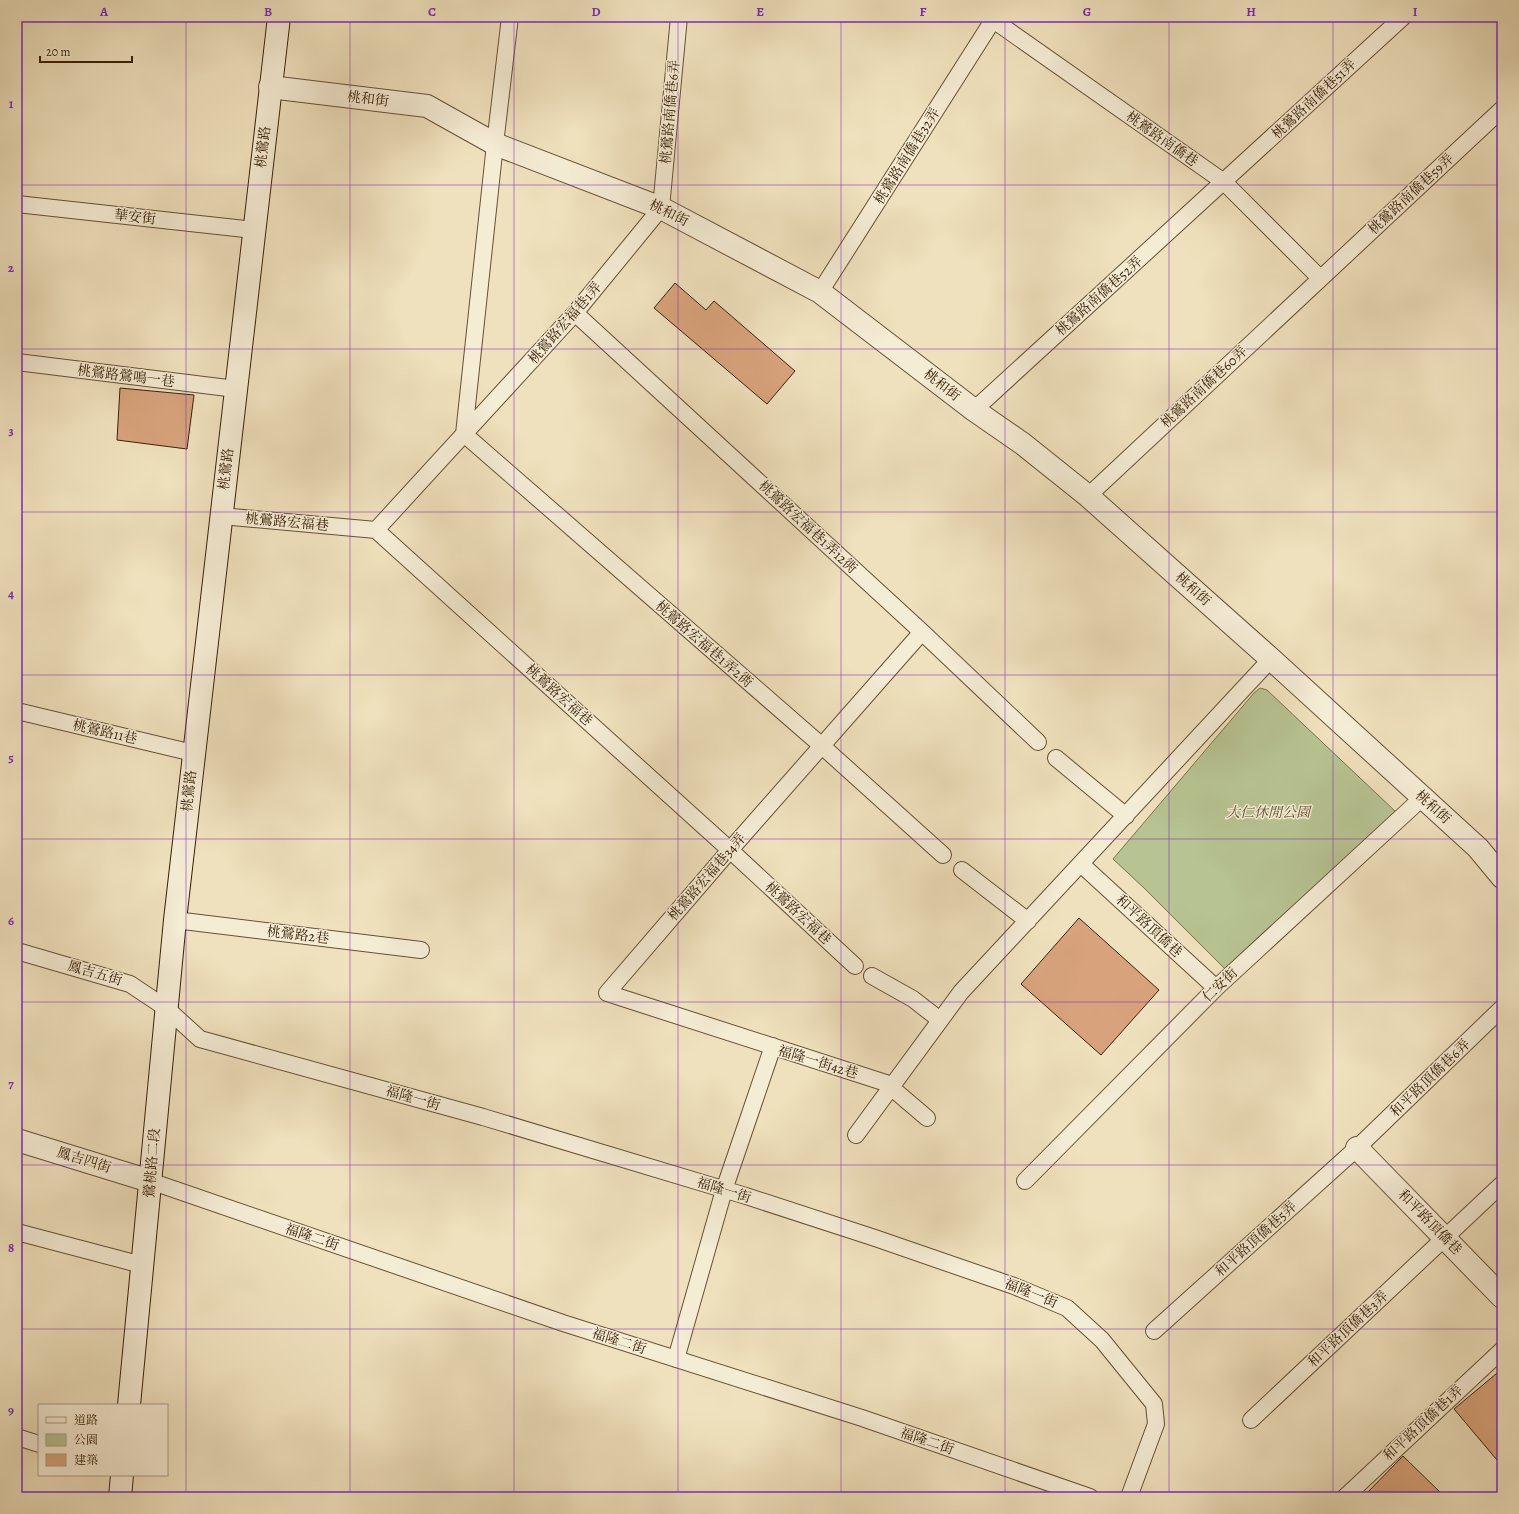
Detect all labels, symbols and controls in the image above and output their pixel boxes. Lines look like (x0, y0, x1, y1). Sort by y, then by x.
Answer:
text: A (99, 3, 109, 20)
text: B (264, 3, 272, 20)
text: C (428, 3, 436, 20)
text: D (591, 3, 601, 20)
text: E (756, 3, 764, 20)
text: F (920, 3, 927, 20)
text: G (1083, 3, 1091, 20)
text: H (1246, 3, 1256, 20)
text: I (1413, 3, 1418, 20)
scale bar (40, 38, 132, 64)
text: 20 m (46, 44, 70, 60)
street label: 桃鶯路南僑巷51弄 (1268, 55, 1360, 143)
street label: 桃鶯路南僑巷6弄 (656, 59, 684, 165)
street label: 桃和街 (346, 87, 390, 111)
text: 1 (9, 95, 14, 112)
street label: 桃鶯路南僑巷32弄 (870, 104, 944, 208)
street label: 桃鶯路南僑巷 (1122, 107, 1202, 171)
street label: 桃鶯路 (251, 125, 275, 169)
street label: 桃鶯路南僑巷59弄 (1364, 149, 1458, 239)
street label: 桃和街 (646, 195, 692, 231)
street label: 華安街 (113, 205, 157, 229)
street label: 桃鶯路南僑巷52弄 (1052, 252, 1146, 340)
text: 2 (8, 259, 15, 276)
street label: 桃鶯路宏福巷1弄 (524, 278, 606, 368)
street label: 桃鶯路南僑巷60弄 (1157, 342, 1251, 432)
street label: 桃鶯路鶯鳴一巷 (76, 361, 176, 391)
street label: 桃和街 (920, 365, 964, 405)
text: 3 (8, 422, 14, 439)
street label: 桃鶯路 (214, 447, 238, 491)
street label: 桃鶯路宏福巷1弄12衖 (755, 476, 861, 578)
street label: 桃鶯路宏福巷 (244, 509, 330, 535)
street label: 桃和街 (1171, 568, 1215, 610)
text: 4 (8, 585, 14, 602)
street label: 桃鶯路宏福巷1弄2衖 (651, 596, 757, 692)
street label: 桃鶯路宏福巷 (521, 660, 597, 730)
street label: 桃鶯路11巷 (71, 715, 139, 749)
text: 5 (8, 749, 14, 766)
street label: 桃鶯路 (177, 769, 201, 813)
street label: 桃和街 (1411, 786, 1455, 828)
park label: 大仁休閒公園 (1226, 803, 1312, 822)
street label: 桃鶯路宏福巷34弄 (664, 829, 750, 925)
street label: 桃鶯路宏福巷 (761, 877, 835, 949)
street label: 和平路頂僑巷 (1112, 890, 1186, 962)
text: 6 (8, 912, 14, 929)
street label: 桃鶯路2巷 (266, 922, 330, 948)
street label: 鳳吉五街 (65, 956, 125, 990)
street label: 仁安街 (1198, 964, 1242, 1006)
street label: 和平路頂僑巷6弄 (1386, 1035, 1474, 1121)
street label: 福隆一街42巷 (776, 1041, 860, 1083)
text: 7 (8, 1075, 14, 1092)
street label: 福隆一街 (383, 1081, 443, 1115)
street label: 鶯桃路二段 (139, 1127, 165, 1199)
street label: 鳳吉四街 (54, 1143, 114, 1177)
street label: 福隆一街 (694, 1173, 754, 1207)
street label: 和平路頂僑巷 (1394, 1185, 1466, 1259)
street label: 和平路頂僑巷5弄 (1211, 1197, 1301, 1281)
street label: 福隆二街 (282, 1219, 342, 1255)
text: 8 (8, 1239, 14, 1256)
street label: 福隆一街 (1001, 1274, 1061, 1312)
street label: 和平路頂僑巷3弄 (1304, 1287, 1392, 1371)
street label: 福隆二街 (589, 1323, 649, 1359)
street label: 和平路頂僑巷1弄 (1379, 1381, 1467, 1465)
text: 9 (8, 1402, 14, 1419)
legend (38, 1404, 168, 1476)
text: 道路 (74, 1412, 98, 1428)
street label: 福隆二街 (897, 1423, 957, 1459)
text: 公園 (74, 1432, 98, 1448)
text: 建築 (74, 1452, 98, 1468)

